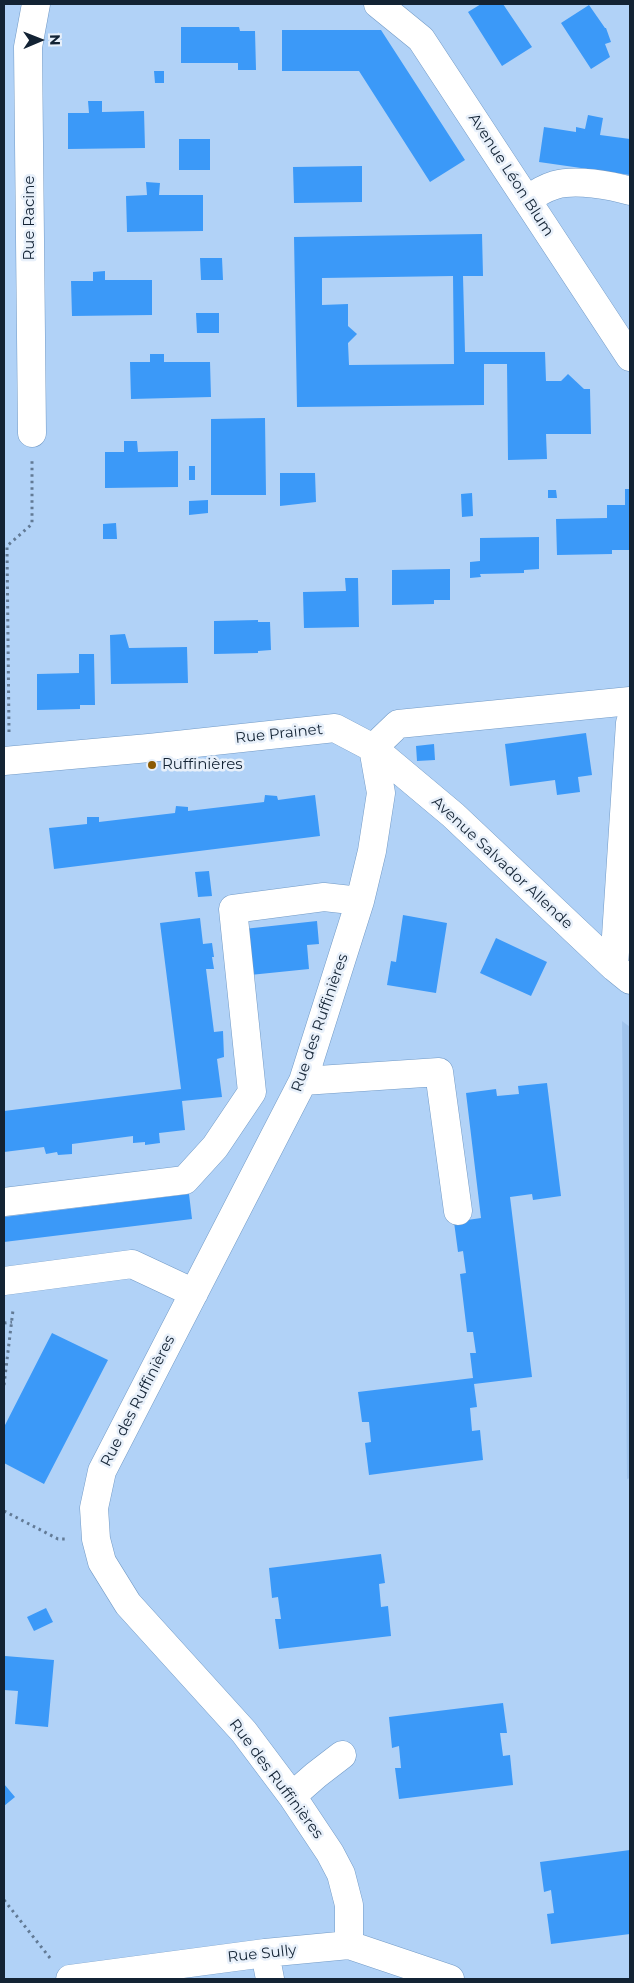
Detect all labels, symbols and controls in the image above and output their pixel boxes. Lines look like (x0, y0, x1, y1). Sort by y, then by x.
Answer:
north arrow (15, 15, 65, 65)
text: N (46, 34, 64, 46)
street label: Avenue Léon Blum (464, 110, 558, 240)
street label: Rue Racine (21, 175, 39, 261)
street label: Rue Prainet (234, 720, 324, 748)
place label: Ruffinières (162, 756, 243, 774)
marker: Ruffinières (146, 759, 158, 771)
street label: Avenue Salvador Allende (428, 793, 576, 933)
street label: Rue des Ruffinières (288, 952, 352, 1094)
street label: Rue des Ruffinières (97, 1332, 179, 1470)
street label: Rue des Ruffinières (225, 1716, 327, 1842)
street label: Rue Sully (227, 1941, 297, 1967)

